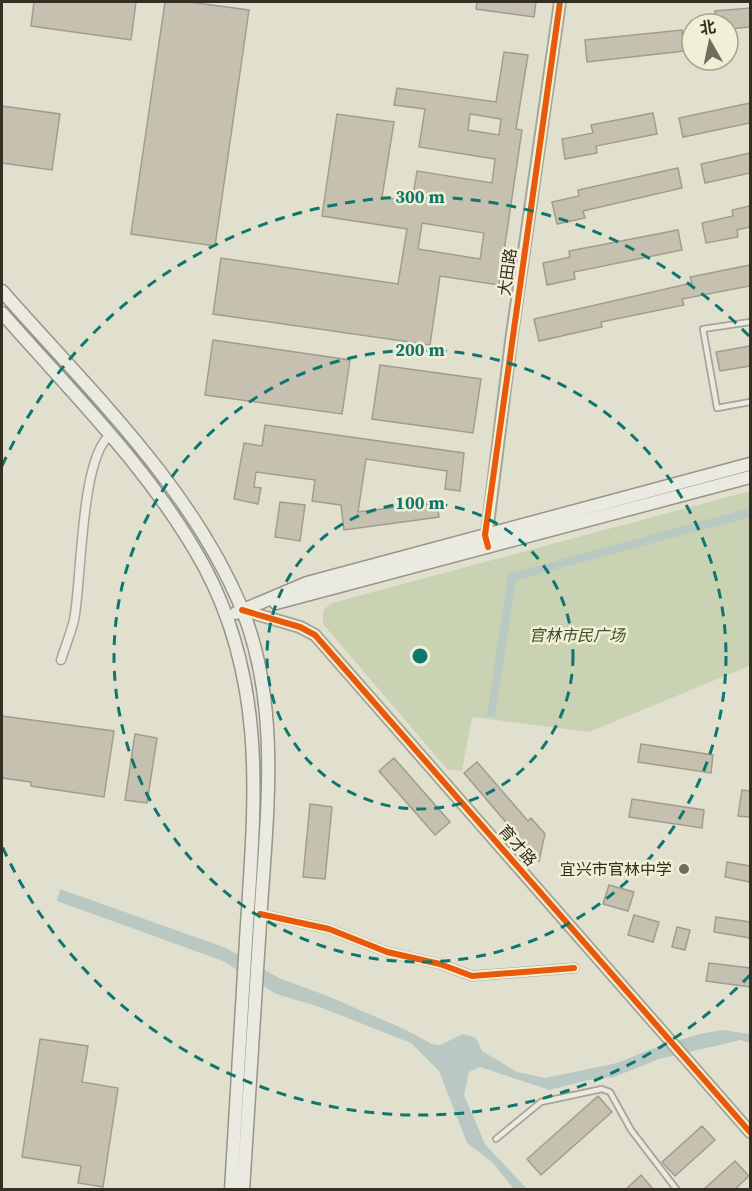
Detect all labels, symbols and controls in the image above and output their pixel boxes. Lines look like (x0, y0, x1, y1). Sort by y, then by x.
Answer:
north arrow (680, 12, 740, 72)
text: 北 (698, 15, 717, 39)
text: 300 m (395, 184, 445, 209)
street label: 大田路 (493, 247, 521, 297)
text: 200 m (395, 337, 445, 362)
text: 100 m (395, 490, 445, 515)
park label: 官林市民广场 (529, 624, 627, 646)
centre of rings (410, 646, 430, 666)
street label: 育才路 (494, 820, 542, 870)
place label: 宜兴市官林中学 (560, 858, 672, 880)
marker: 宜兴市官林中学 (677, 862, 691, 876)

